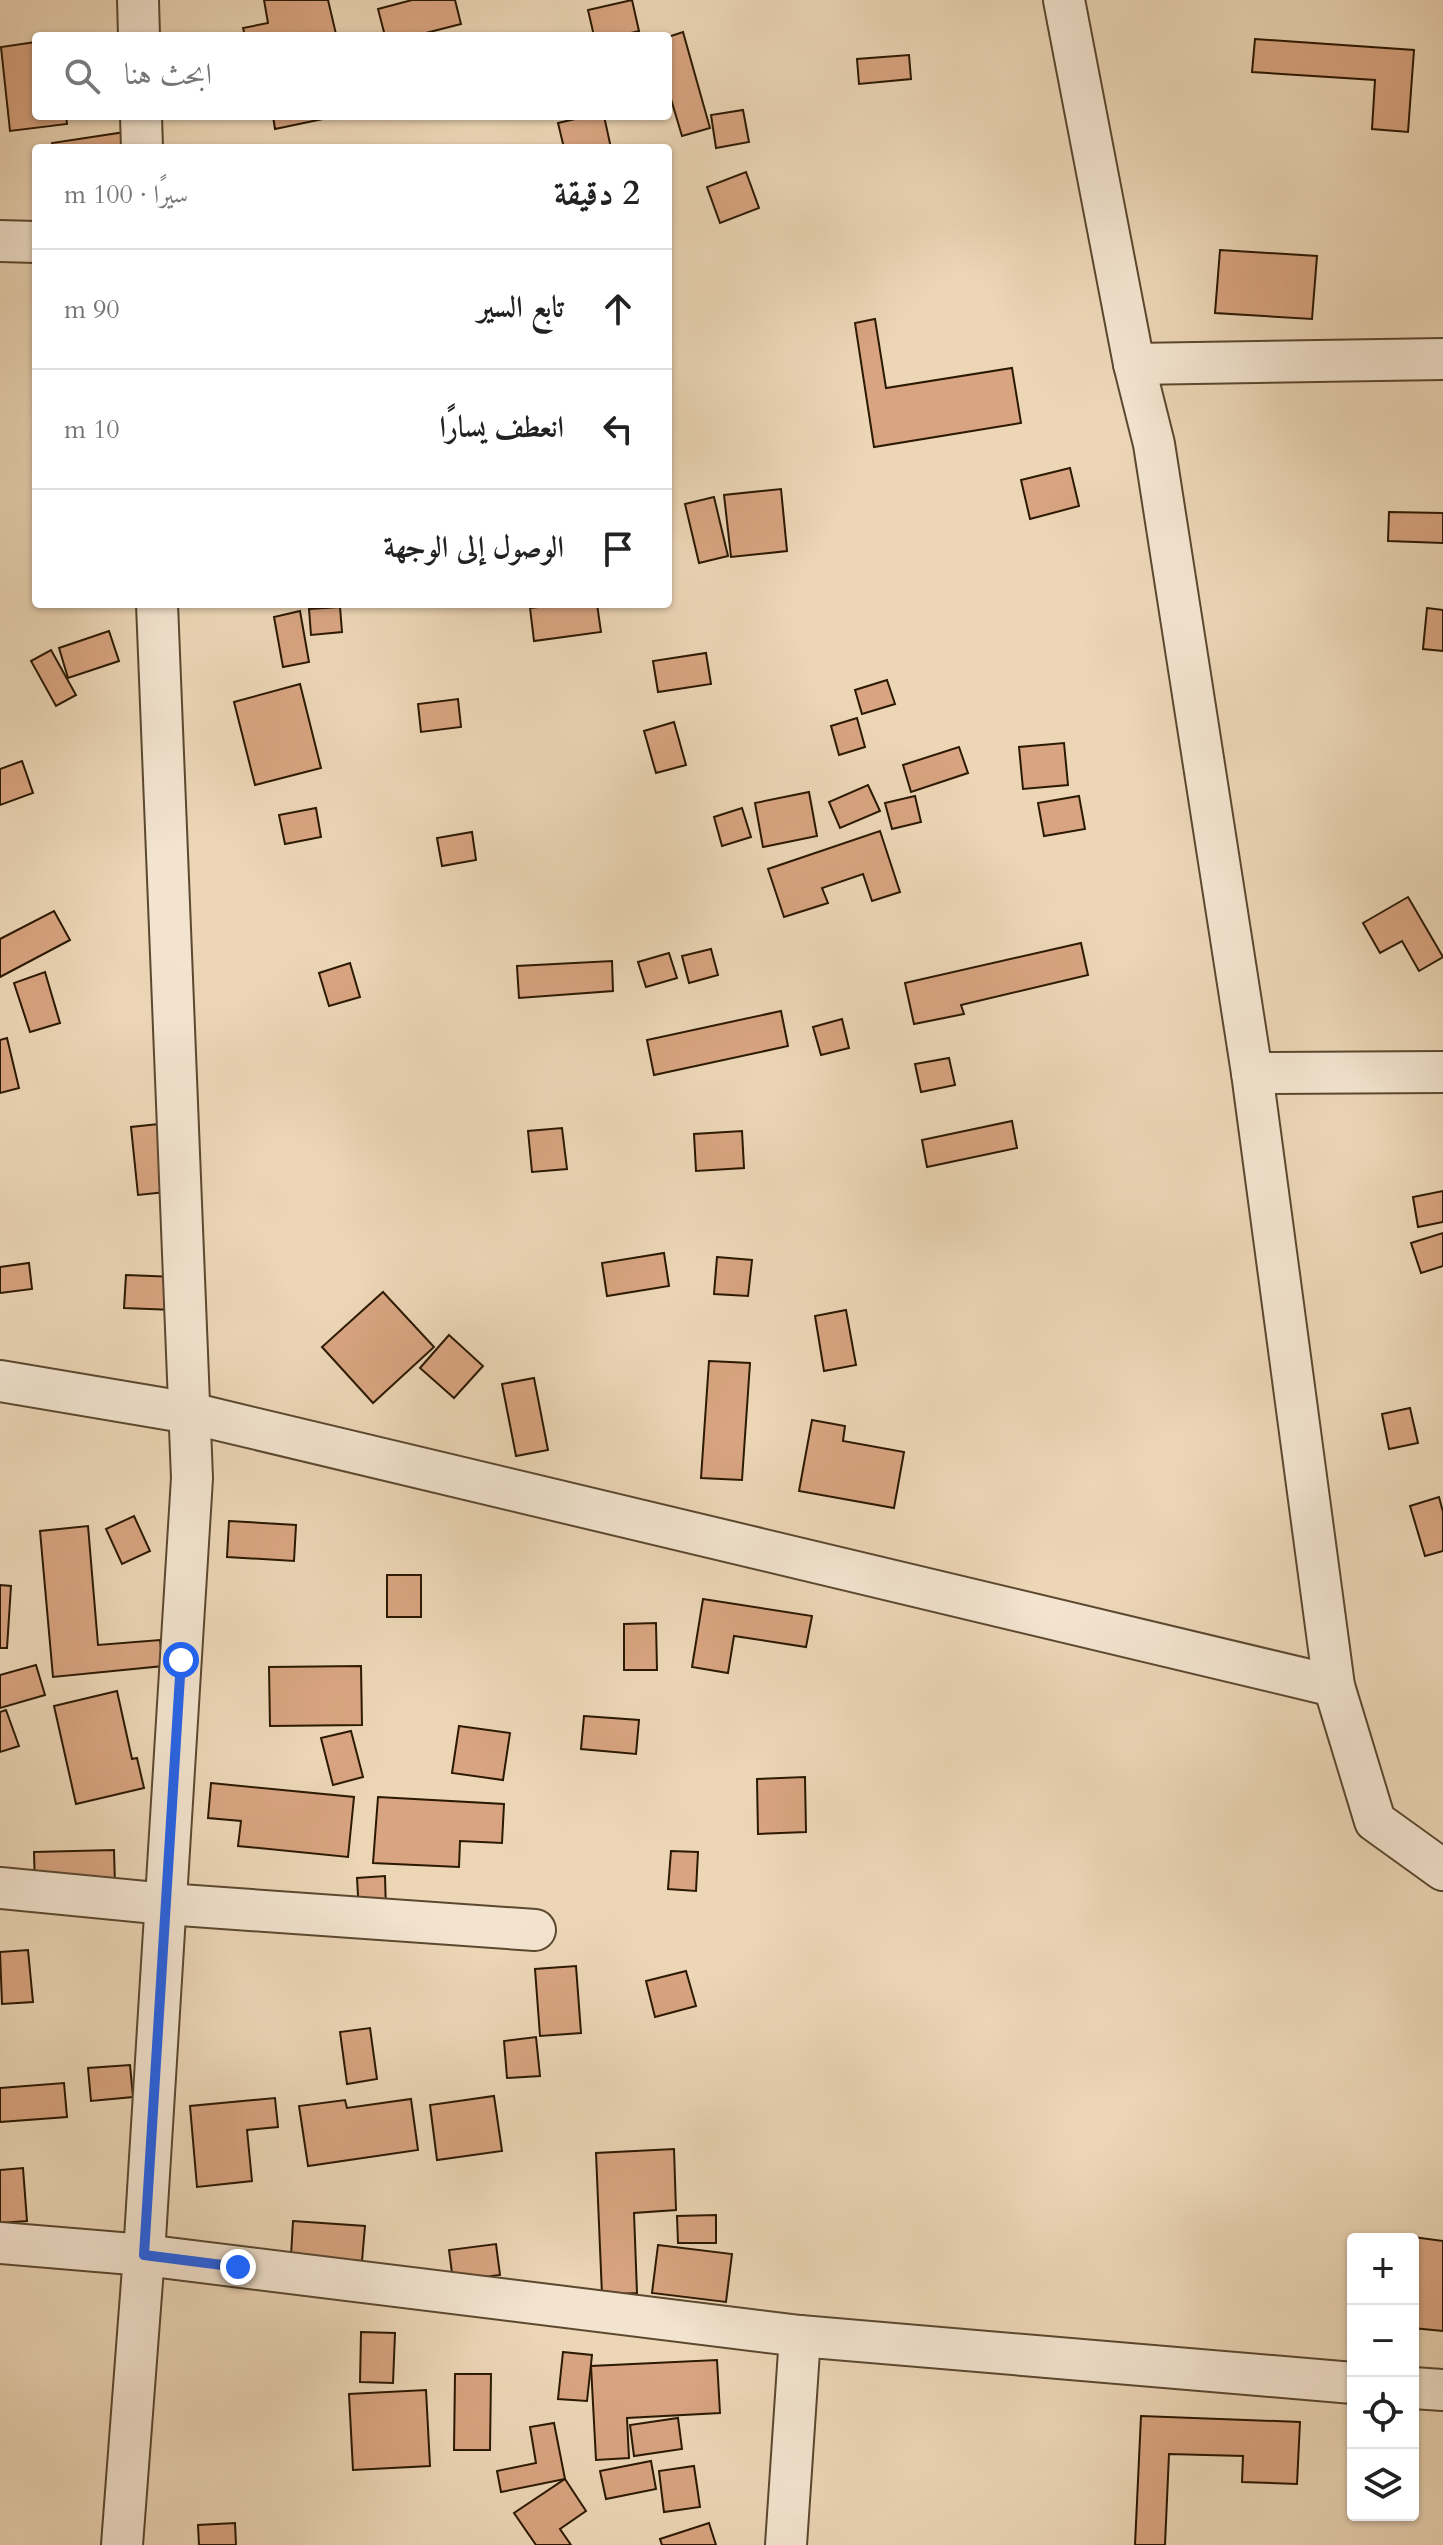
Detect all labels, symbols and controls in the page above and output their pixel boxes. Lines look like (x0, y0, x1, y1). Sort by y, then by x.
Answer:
search box (32, 32, 672, 120)
icon: search (60, 54, 104, 98)
text: ابحث هنا (124, 54, 212, 95)
text: 2 دقيقة (554, 170, 640, 216)
text: سيرًا · 100 m (64, 177, 188, 212)
text: تابع السير (478, 287, 564, 328)
icon: ahead (596, 287, 640, 331)
text: 90 m (64, 292, 120, 327)
text: انعطف يسارًا (439, 407, 564, 448)
icon: left (596, 407, 640, 451)
text: 10 m (64, 412, 120, 447)
text: الوصول إلى الوجهة (384, 527, 564, 568)
icon: arrive (596, 527, 640, 571)
route start (163, 1642, 199, 1678)
map controls (1347, 2233, 1419, 2521)
button: + (1347, 2233, 1419, 2305)
route end (220, 2249, 256, 2285)
button: − (1347, 2305, 1419, 2377)
button: locate (1347, 2377, 1419, 2449)
button: layers (1347, 2449, 1419, 2521)

